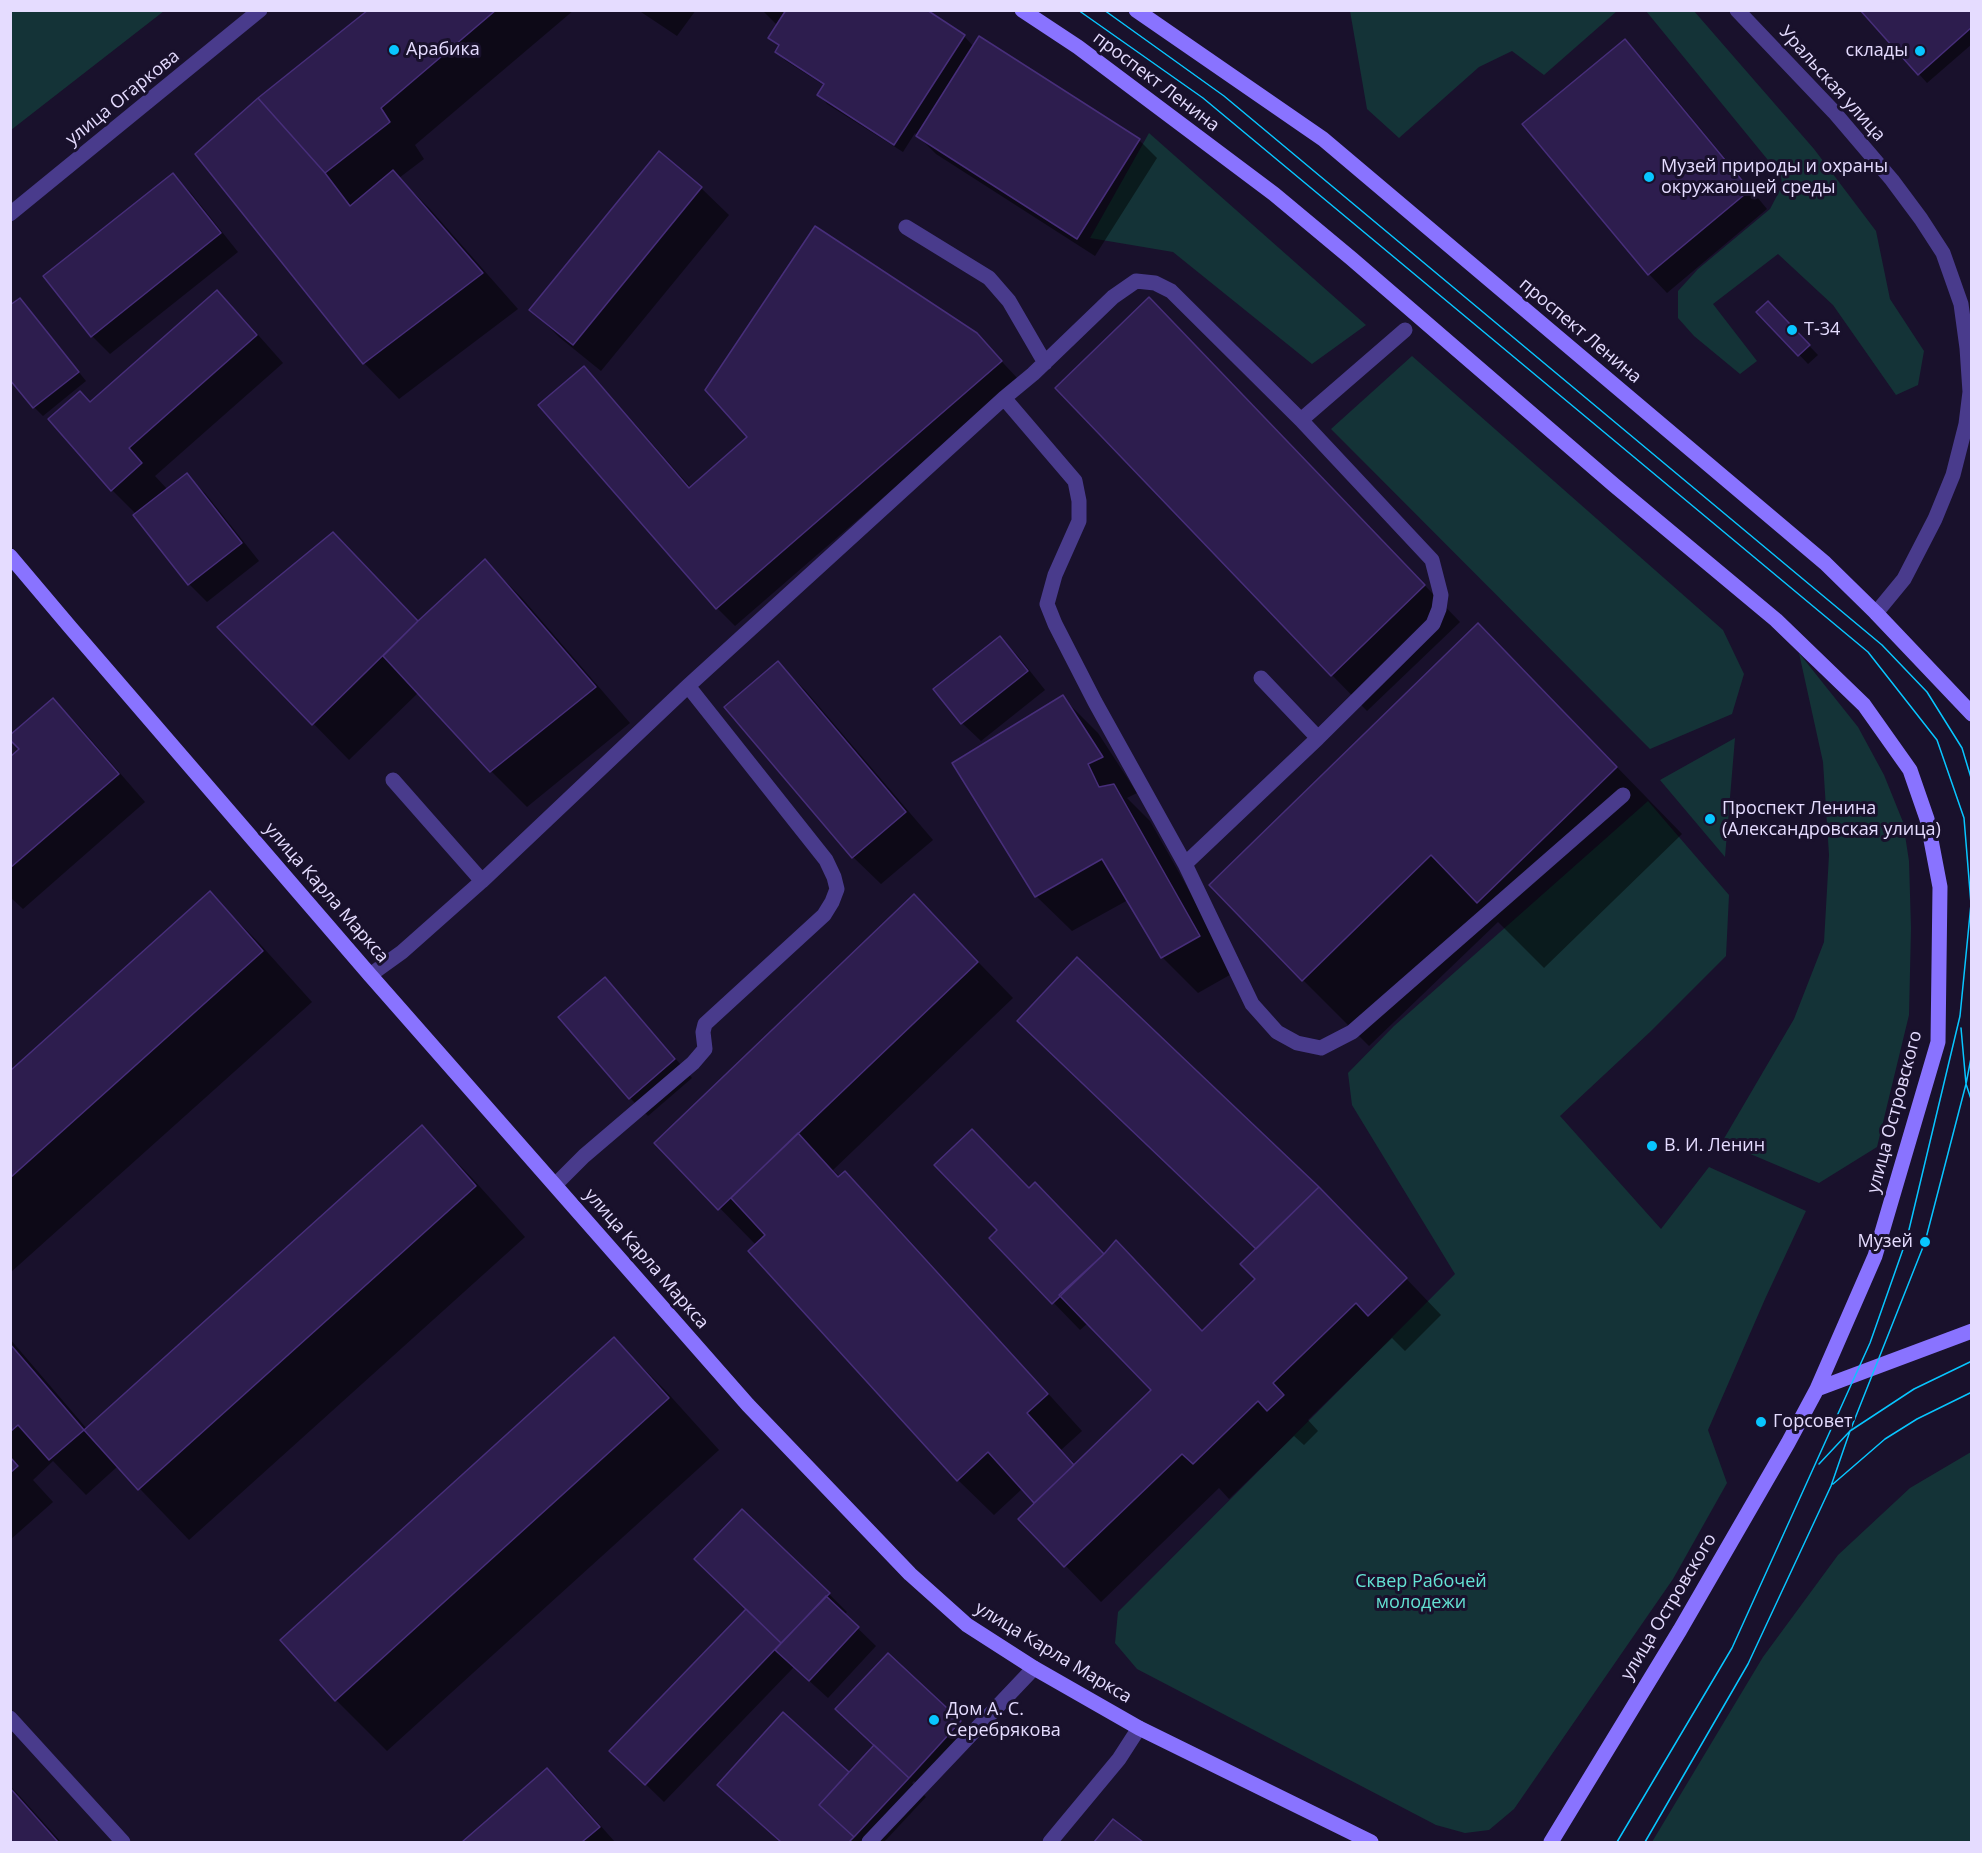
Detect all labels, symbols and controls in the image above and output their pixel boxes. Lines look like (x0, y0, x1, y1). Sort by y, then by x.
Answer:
street label: Уральская улица (1775, 22, 1889, 146)
street label: проспект Ленина (1089, 28, 1223, 136)
place label: Арабика (406, 39, 480, 61)
place label: склады (1846, 40, 1908, 62)
marker: Арабика (387, 43, 401, 57)
marker: склады (1913, 44, 1927, 58)
street label: улица Огаркова (62, 46, 184, 150)
place label: Музей природы и охраны окружающей среды (1661, 156, 1888, 198)
marker: Музей природы и охраны окружающей среды (1642, 170, 1656, 184)
street label: проспект Ленина (1515, 274, 1645, 388)
place label: Т-34 (1804, 319, 1840, 341)
marker: Т-34 (1785, 323, 1799, 337)
place label: Проспект Ленина (Александровская улица) (1722, 798, 1941, 840)
marker: Проспект Ленина (Александровская улица) (1703, 812, 1717, 826)
street label: улица Карла Маркса (259, 818, 393, 968)
street label: улица Островского (1863, 1028, 1927, 1196)
place label: В. И. Ленин (1664, 1135, 1765, 1157)
marker: В. И. Ленин (1645, 1139, 1659, 1153)
street label: улица Карла Маркса (579, 1184, 713, 1334)
place label: Музей (1858, 1231, 1913, 1253)
marker: Музей (1918, 1235, 1932, 1249)
place label: Горсовет (1773, 1411, 1853, 1433)
marker: Горсовет (1754, 1415, 1768, 1429)
street label: улица Островского (1617, 1530, 1721, 1684)
park label: Сквер Рабочей молодежи (1355, 1571, 1487, 1614)
street label: улица Карла Маркса (971, 1598, 1135, 1708)
place label: Дом А. С. Серебрякова (946, 1699, 1061, 1742)
marker: Дом А. С. Серебрякова (927, 1713, 941, 1727)

